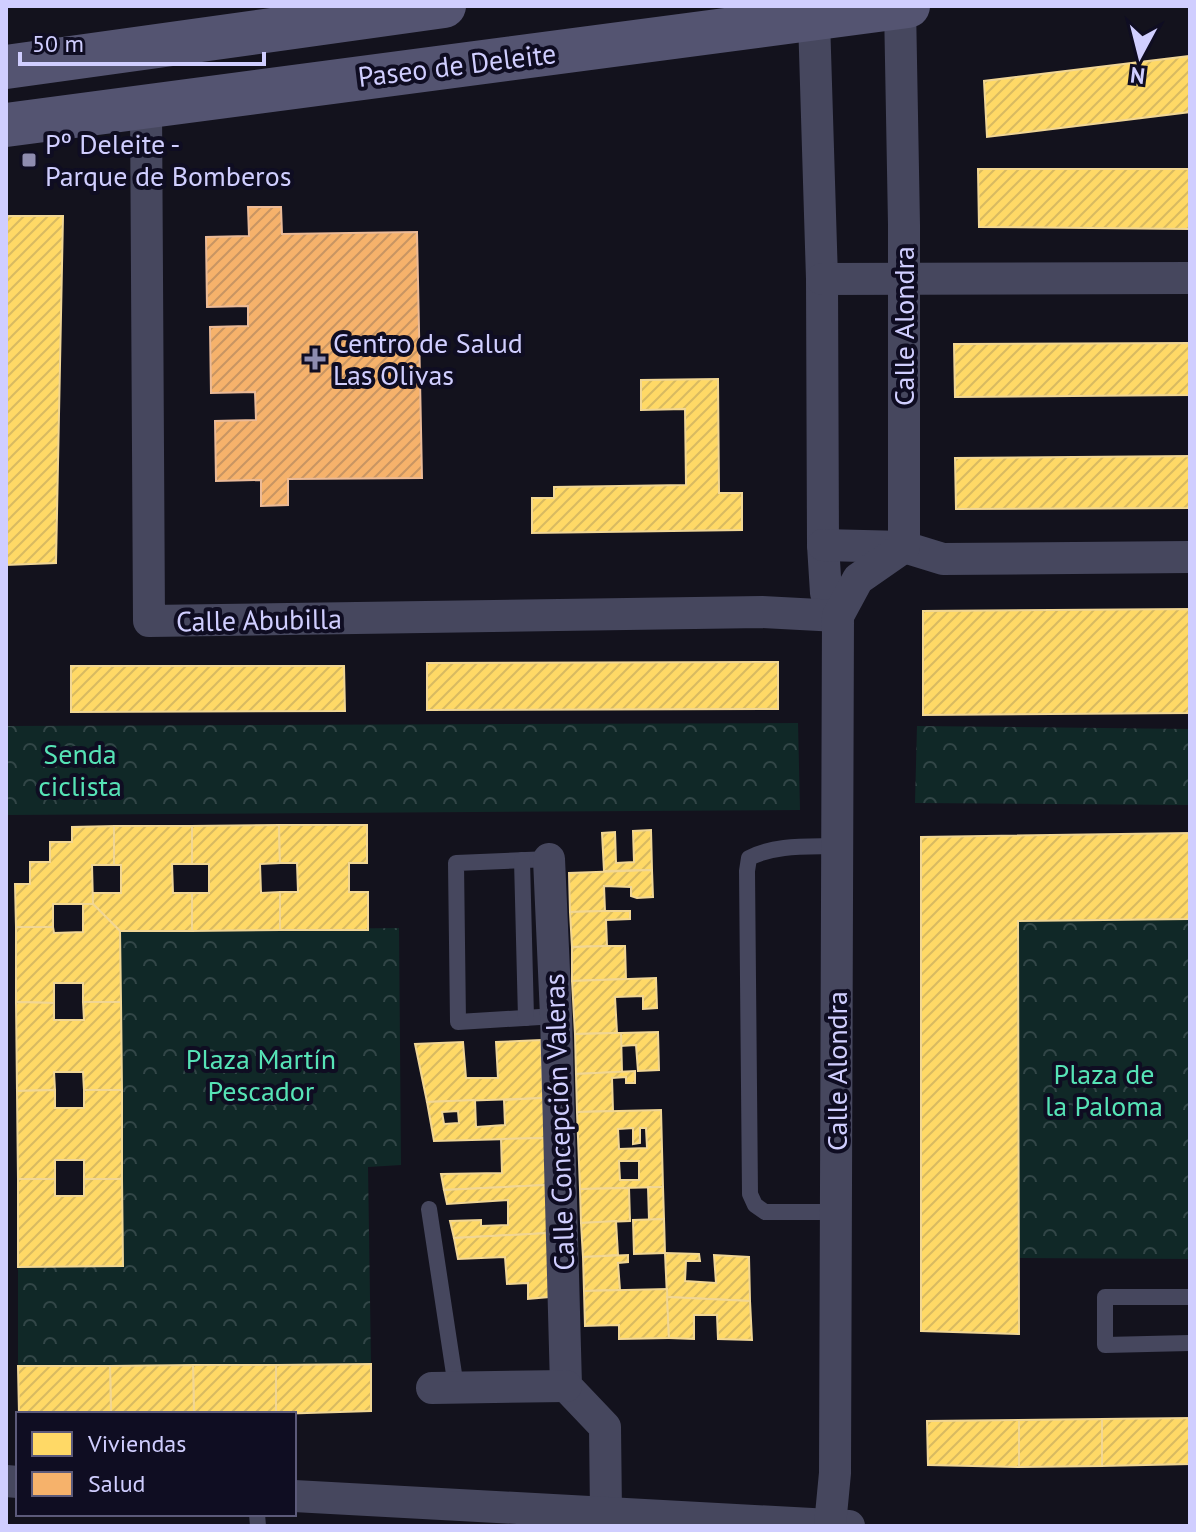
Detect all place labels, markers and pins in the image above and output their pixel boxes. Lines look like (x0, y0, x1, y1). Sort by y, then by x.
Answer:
place label: Pº Deleite - Parque de Bomberos (45, 125, 291, 194)
marker: Pº Deleite - Parque de Bomberos (20, 151, 38, 169)
place label: Centro de Salud Las Olivas (333, 324, 523, 393)
marker: Centro de Salud Las Olivas (304, 348, 326, 370)

